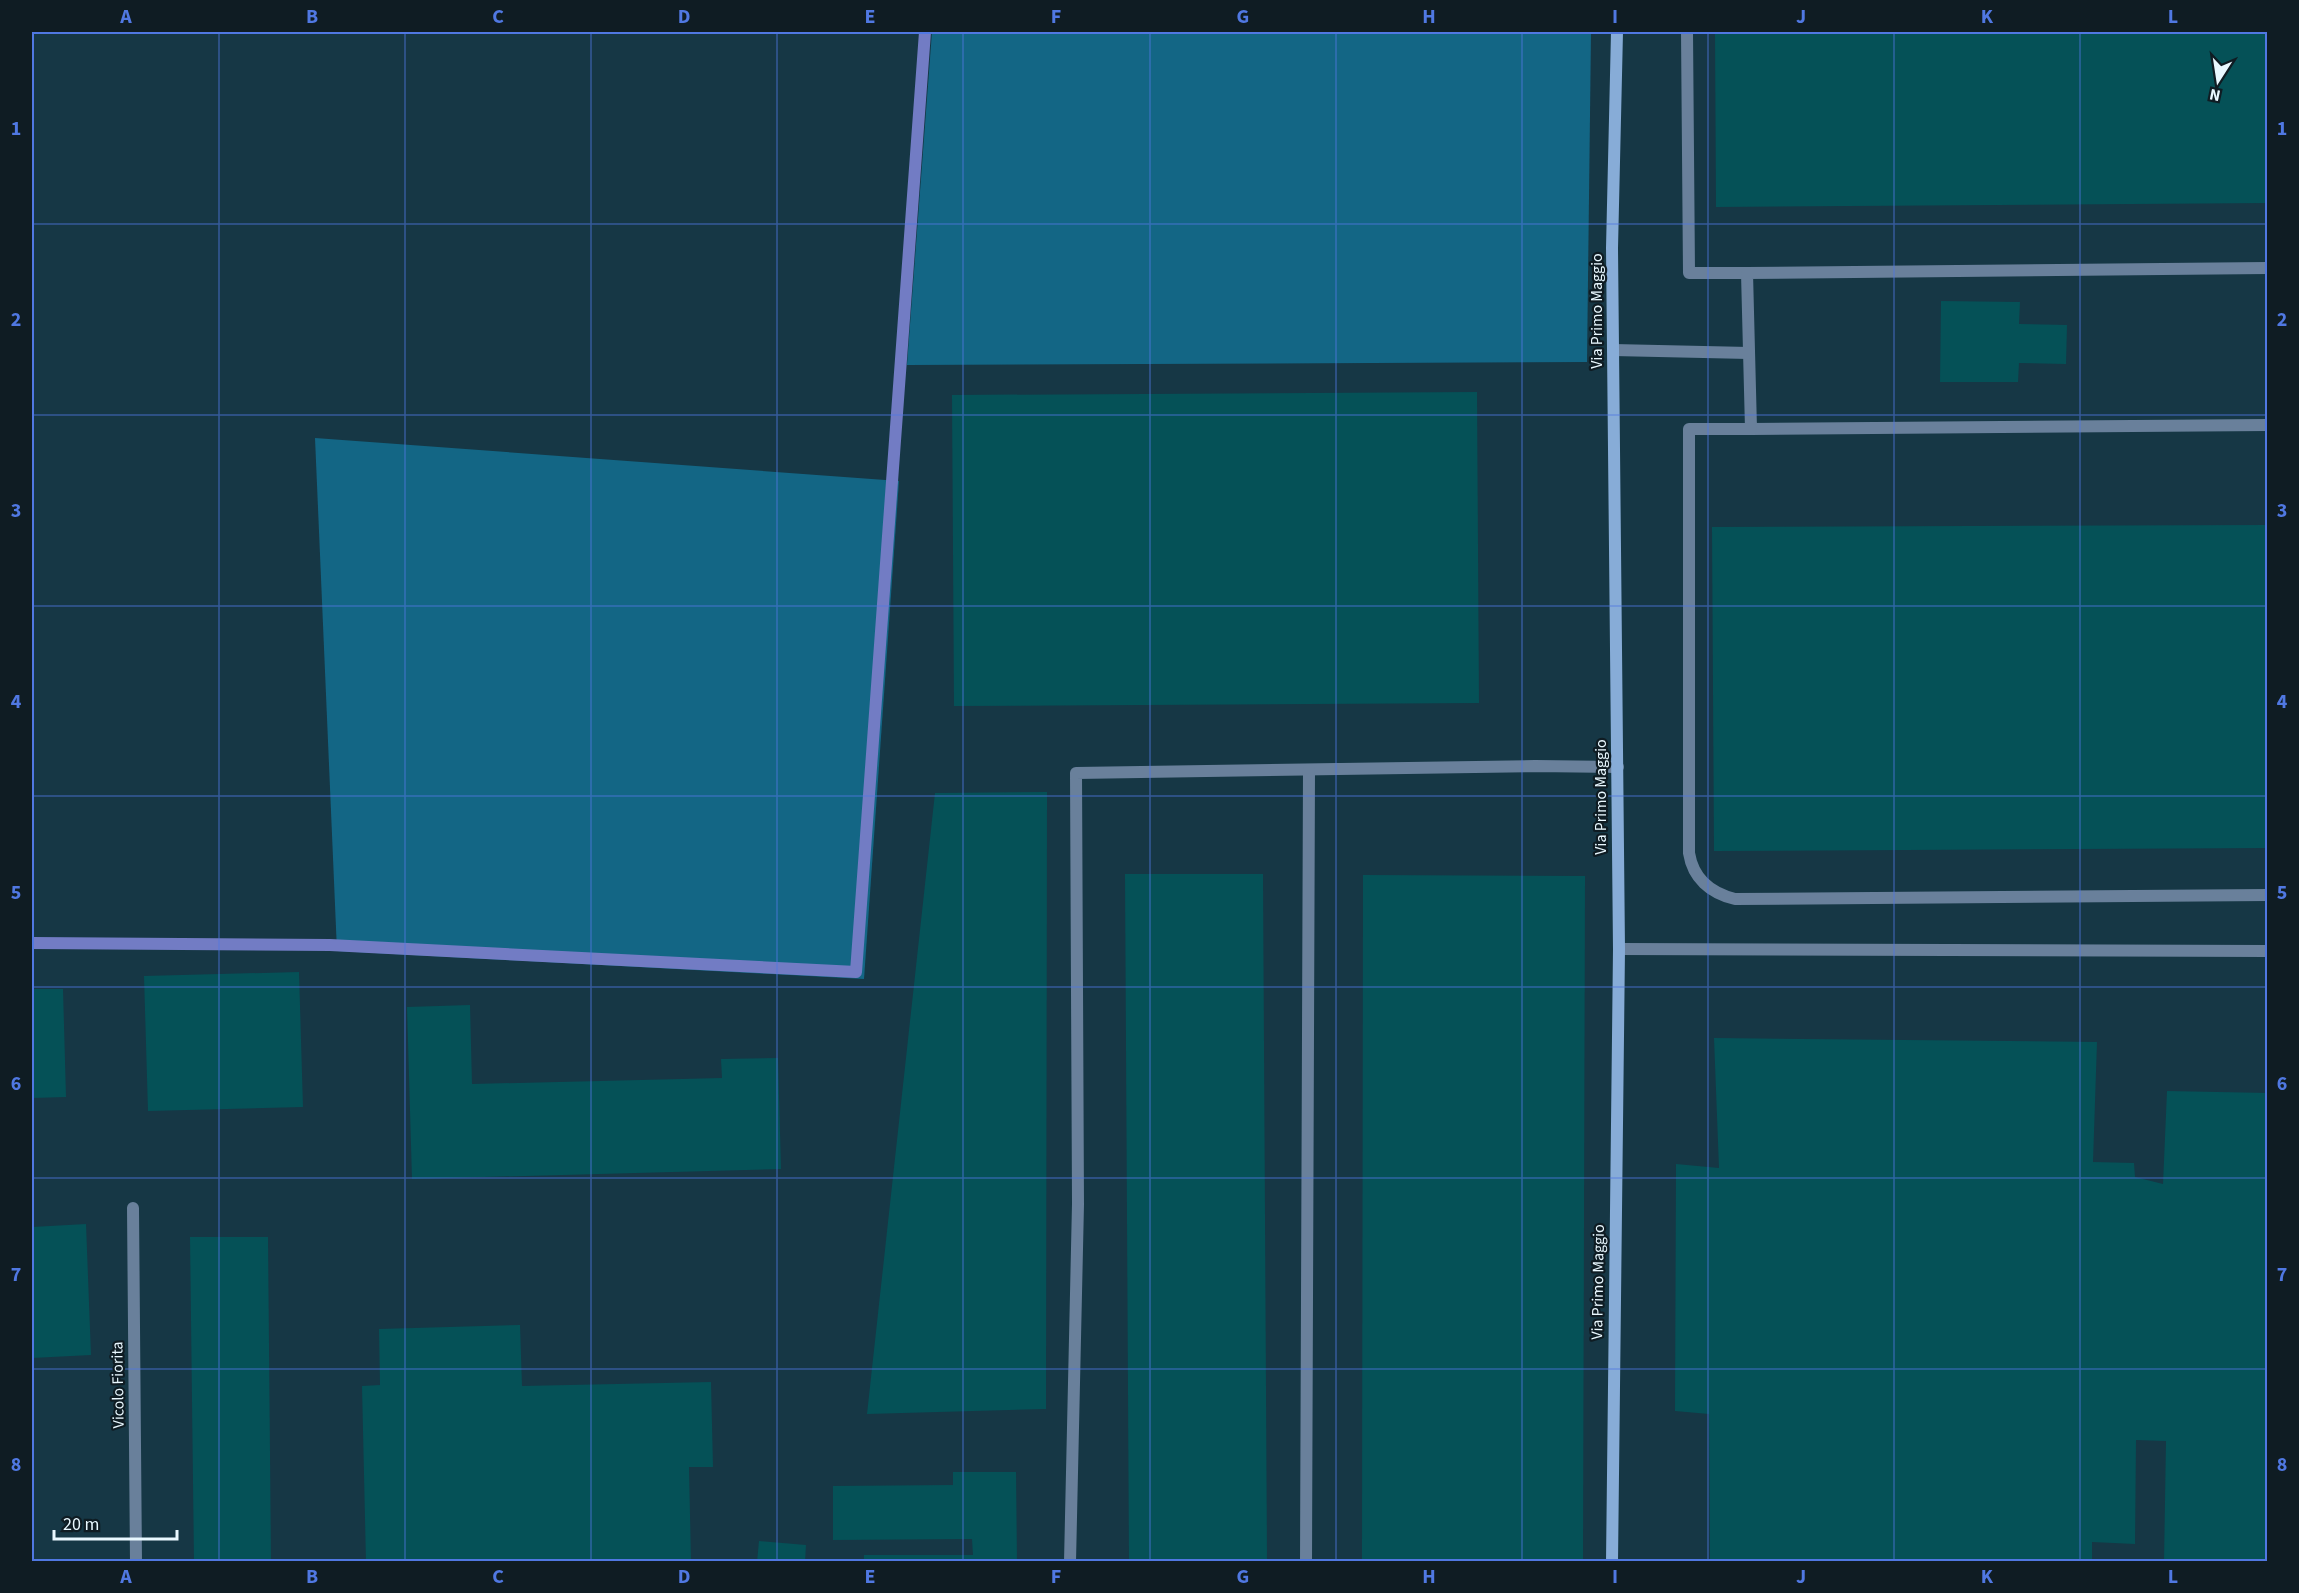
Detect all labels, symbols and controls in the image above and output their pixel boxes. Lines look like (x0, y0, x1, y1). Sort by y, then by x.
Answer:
text: A (119, 3, 132, 31)
text: B (306, 3, 318, 31)
text: C (492, 3, 504, 31)
text: D (678, 3, 690, 31)
text: E (865, 3, 875, 31)
text: F (1051, 3, 1061, 31)
text: G (1237, 3, 1249, 31)
text: H (1422, 3, 1436, 31)
text: I (1612, 3, 1618, 31)
text: J (1796, 3, 1806, 31)
text: K (1981, 3, 1994, 31)
text: L (2168, 3, 2178, 31)
north arrow (2188, 51, 2248, 111)
text: N (2208, 83, 2223, 107)
text: 1 (11, 115, 21, 143)
text: 1 (2277, 115, 2287, 143)
street label: Via Primo Maggio (1586, 253, 1608, 369)
text: 2 (11, 306, 21, 334)
text: 2 (2277, 306, 2287, 334)
text: 3 (11, 497, 21, 525)
text: 3 (2277, 497, 2287, 525)
text: 4 (11, 688, 22, 716)
text: 4 (2277, 688, 2288, 716)
street label: Via Primo Maggio (1590, 739, 1612, 855)
text: 5 (11, 879, 21, 907)
text: 5 (2277, 879, 2287, 907)
text: 6 (11, 1070, 21, 1098)
text: 6 (2277, 1070, 2287, 1098)
street label: Via Primo Maggio (1586, 1224, 1610, 1340)
text: 7 (11, 1261, 21, 1289)
text: 7 (2277, 1261, 2287, 1289)
street label: Vicolo Fiorita (106, 1341, 130, 1429)
text: 8 (11, 1451, 21, 1479)
text: 8 (2277, 1451, 2287, 1479)
scale bar (54, 1503, 177, 1541)
text: 20 m (63, 1512, 99, 1537)
text: A (119, 1563, 132, 1591)
text: B (306, 1563, 318, 1591)
text: C (492, 1563, 504, 1591)
text: D (678, 1563, 690, 1591)
text: E (865, 1563, 875, 1591)
text: F (1051, 1563, 1061, 1591)
text: G (1237, 1563, 1249, 1591)
text: H (1422, 1563, 1436, 1591)
text: I (1612, 1563, 1618, 1591)
text: J (1796, 1563, 1806, 1591)
text: K (1981, 1563, 1994, 1591)
text: L (2168, 1563, 2178, 1591)

